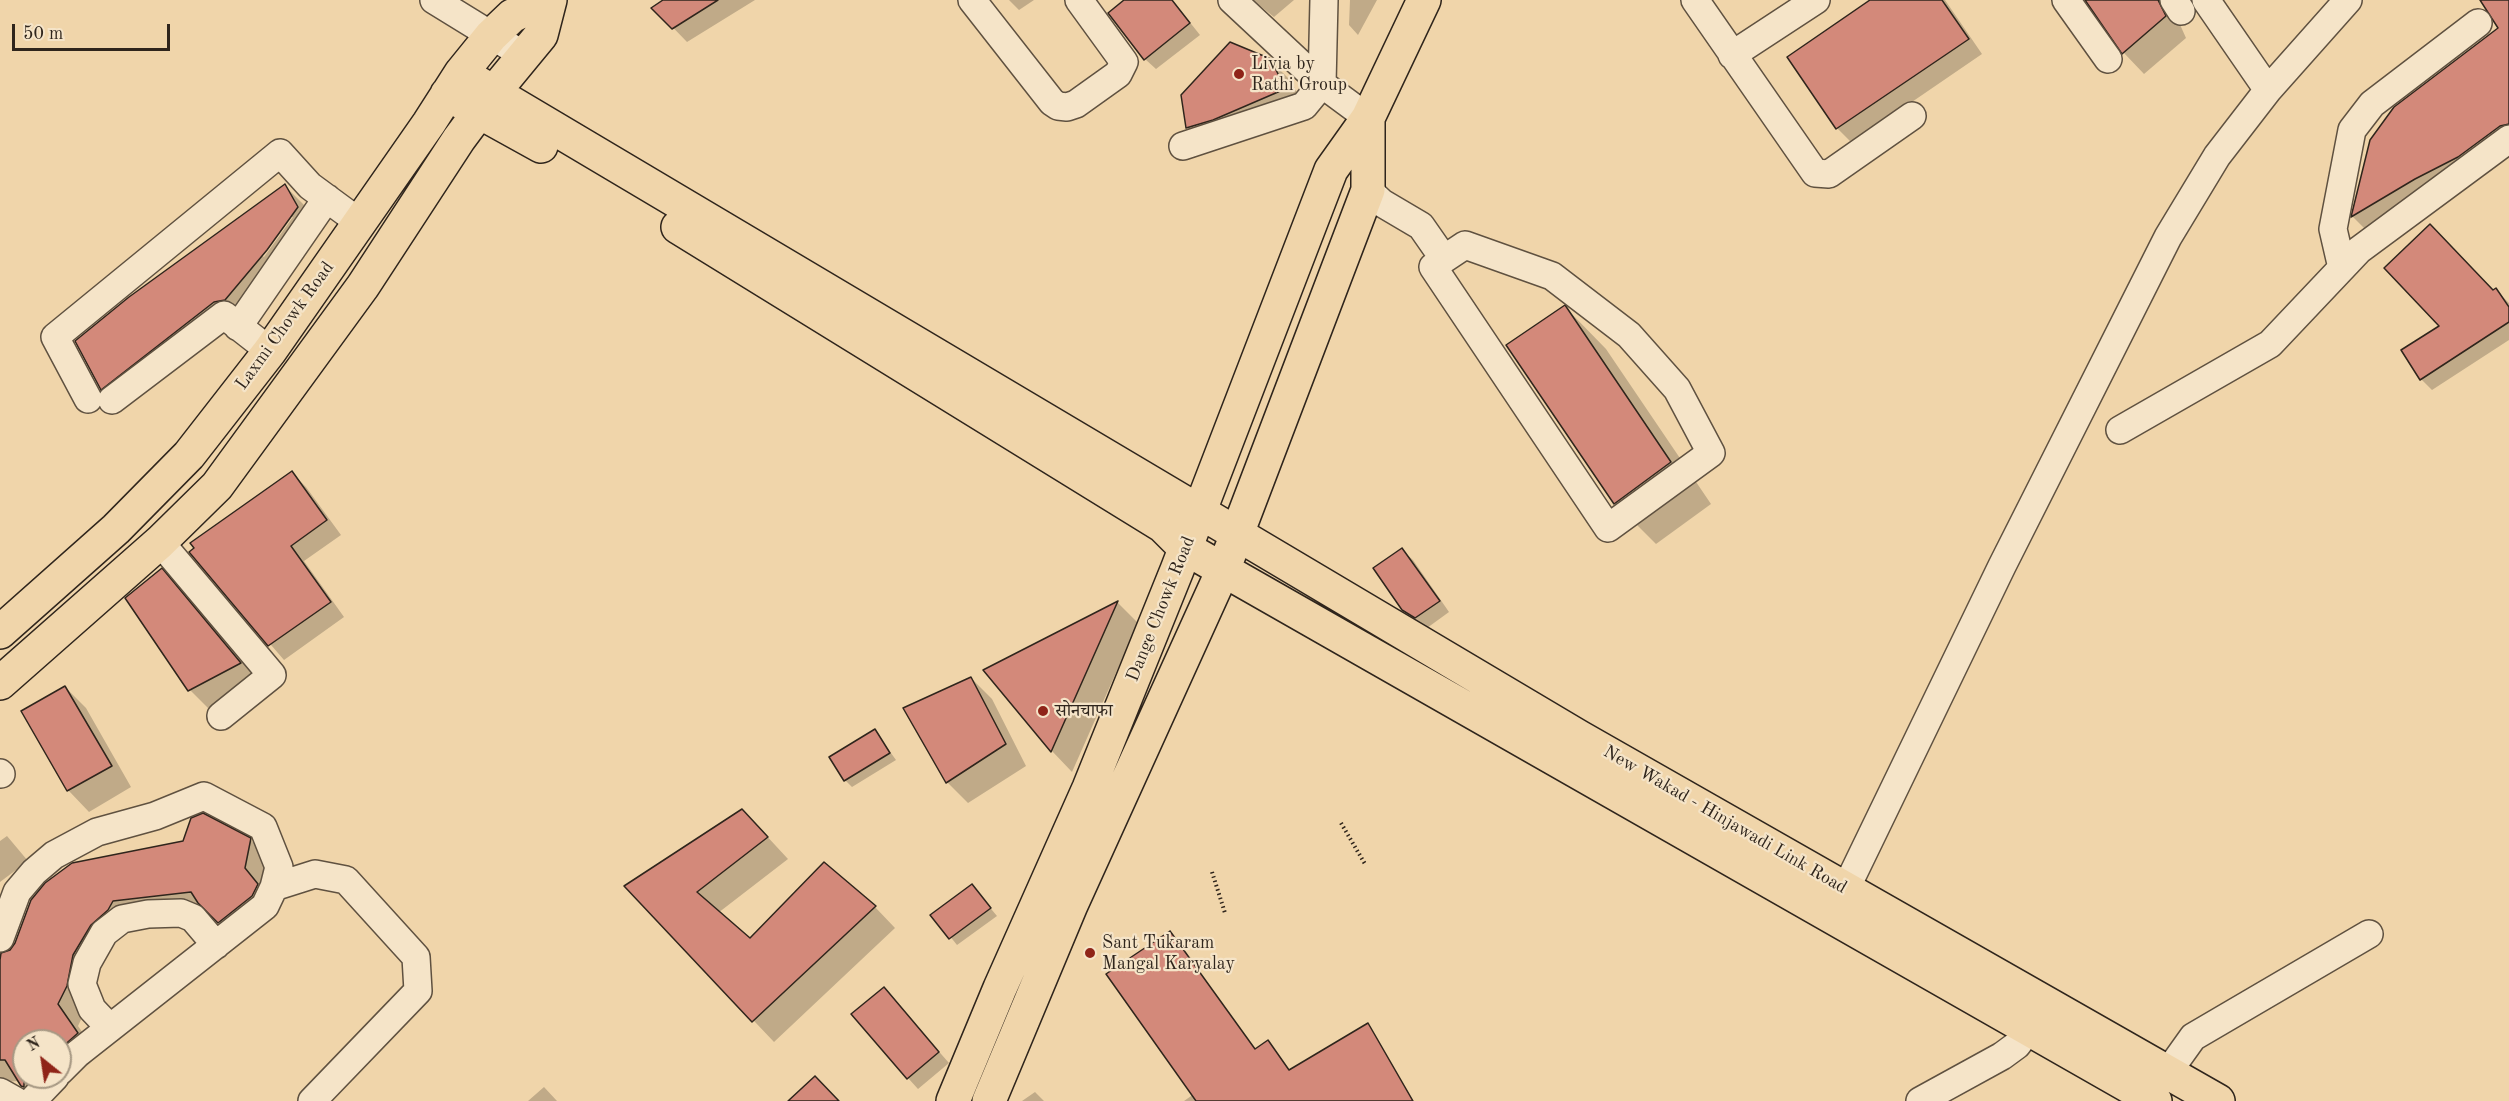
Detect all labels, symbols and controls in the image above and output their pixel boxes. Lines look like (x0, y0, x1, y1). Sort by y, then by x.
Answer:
scale bar (15, 12, 172, 50)
text: 50 m (23, 25, 63, 43)
place label: Livia by Rathi Group (1251, 53, 1347, 96)
marker: Livia by Rathi Group (1232, 67, 1246, 81)
street label: Laxmi Chowk Road (231, 258, 339, 394)
street label: Dange Chowk Road (1122, 533, 1200, 685)
place label: सोनचाफा (1055, 700, 1113, 722)
marker: सोनचाफा (1036, 704, 1050, 718)
street label: New Wakad - Hinjawadi Link Road (1599, 741, 1851, 899)
place label: Sant Tukaram Mangal Karyalay (1102, 932, 1235, 974)
marker: Sant Tukaram Mangal Karyalay (1083, 946, 1097, 960)
north arrow (12, 1029, 72, 1089)
text: N (25, 1035, 43, 1055)

